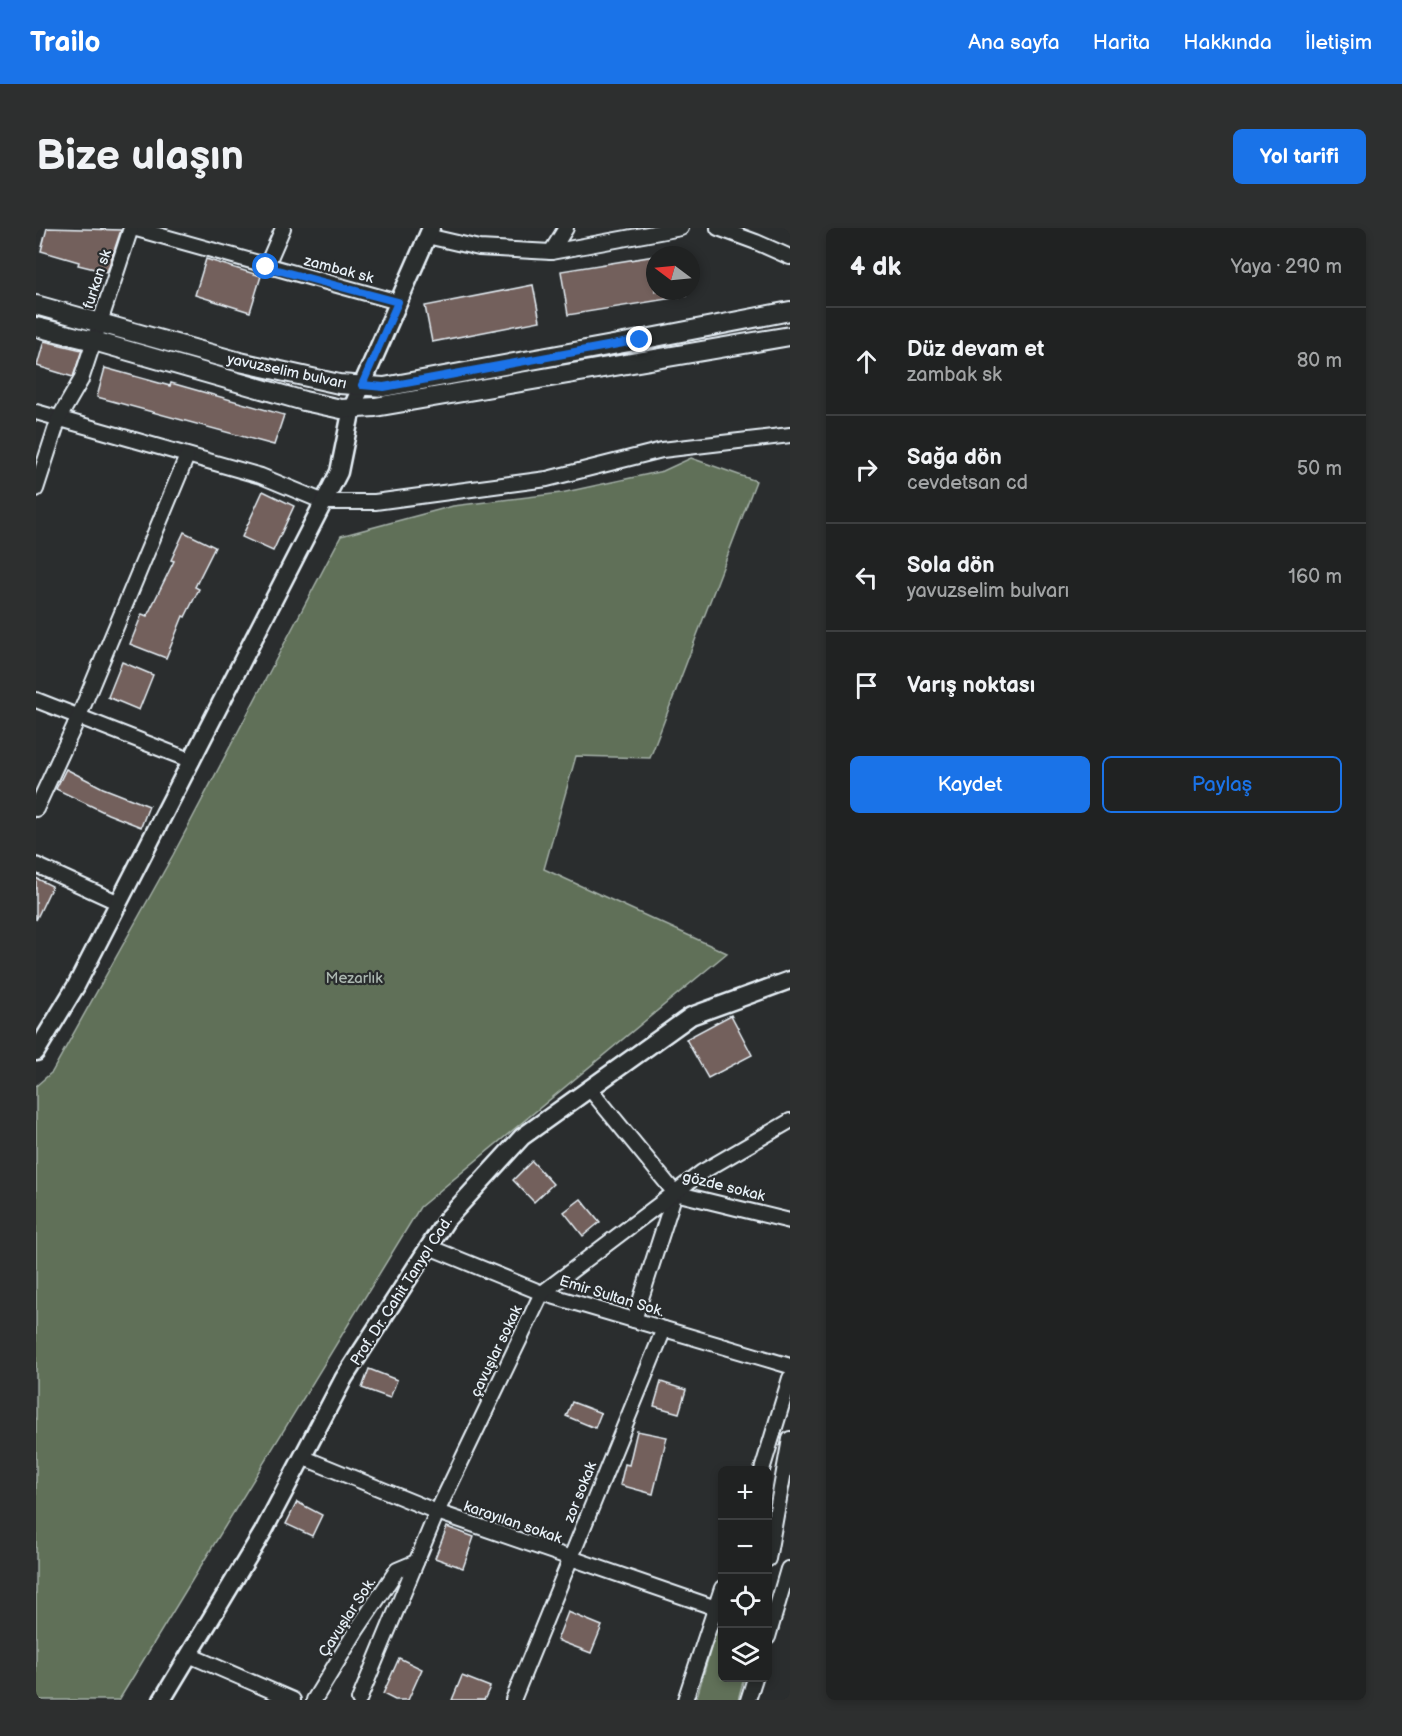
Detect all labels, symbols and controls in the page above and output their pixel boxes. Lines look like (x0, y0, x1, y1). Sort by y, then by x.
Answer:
text: Trailo (30, 26, 101, 59)
text: Ana sayfa (968, 30, 1060, 55)
text: Harita (1093, 30, 1150, 55)
text: Hakkında (1183, 30, 1272, 55)
text: İletişim (1305, 30, 1372, 55)
button: Yol tarifi (1233, 129, 1366, 184)
text: Bize ulaşın (36, 131, 244, 182)
north arrow (646, 246, 700, 300)
street label: furkan sk (79, 247, 116, 311)
street label: zambak sk (302, 251, 376, 288)
text: 4 dk (850, 252, 901, 283)
route start (252, 253, 278, 279)
text: Yaya · 290 m (1231, 255, 1342, 279)
route end (626, 326, 652, 352)
text: Düz devam et (907, 336, 1044, 363)
icon: ahead (850, 345, 883, 378)
street label: yavuzselim bulvarı (224, 349, 348, 393)
text: 80 m (1297, 349, 1342, 373)
text: zambak sk (907, 363, 1002, 387)
text: Sağa dön (907, 444, 1002, 471)
icon: right (850, 453, 883, 486)
text: 50 m (1297, 457, 1342, 481)
text: cevdetsan cd (907, 471, 1028, 495)
text: Sola dön (907, 552, 995, 579)
icon: left (850, 561, 883, 594)
text: 160 m (1288, 565, 1342, 589)
text: yavuzselim bulvarı (907, 579, 1069, 603)
icon: arrive (850, 669, 883, 702)
text: Varış noktası (907, 672, 1035, 699)
button: Kaydet (850, 756, 1090, 813)
button: Paylaş (1102, 756, 1342, 813)
park label: Mezarlık (326, 969, 383, 988)
street label: gözde sokak (681, 1167, 768, 1206)
street label: Prof. Dr. Cahit Tanyol Cad. (346, 1213, 457, 1369)
street label: Emir Sultan Sok. (557, 1271, 667, 1321)
street label: çavuşlar sokak (466, 1302, 527, 1400)
street label: zor sokak (560, 1458, 601, 1525)
map controls (718, 1466, 772, 1682)
button: + (718, 1466, 772, 1520)
street label: karayılan sokak (461, 1497, 565, 1548)
button: − (718, 1520, 772, 1574)
street label: Çavuşlar Sok. (315, 1574, 380, 1661)
button: locate (718, 1574, 772, 1628)
button: layers (718, 1628, 772, 1682)

